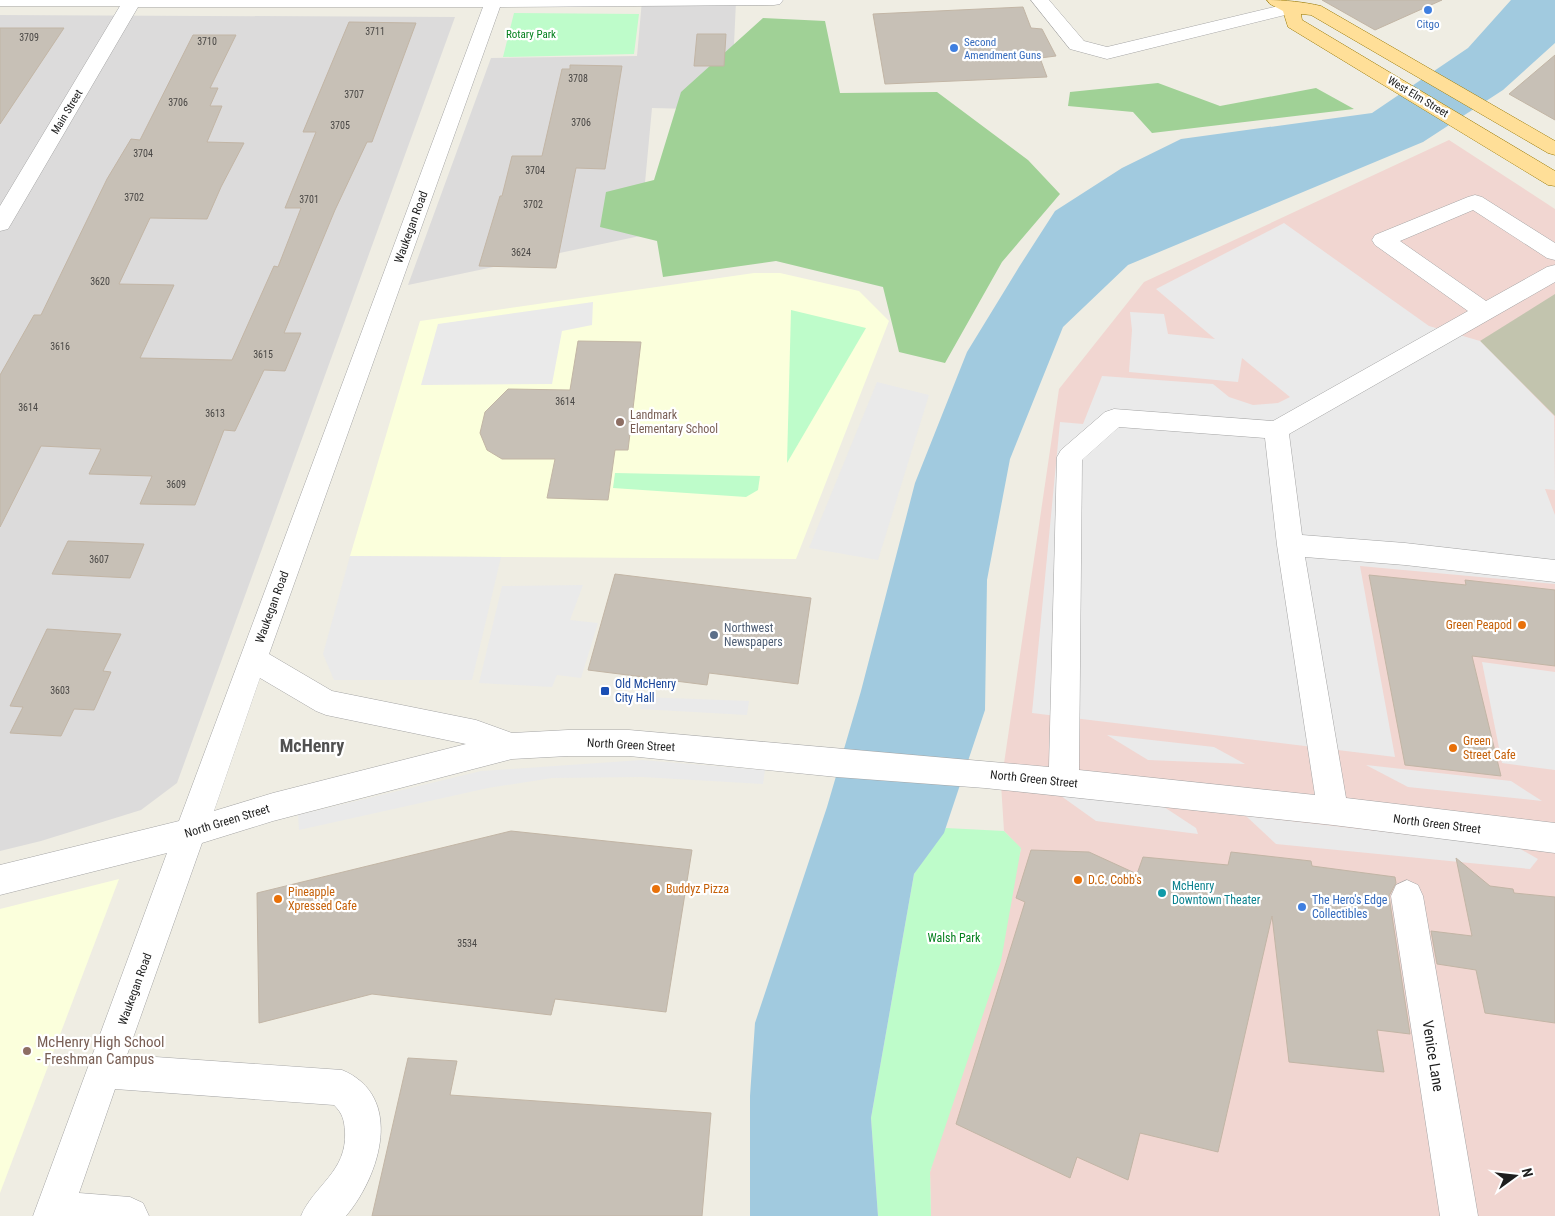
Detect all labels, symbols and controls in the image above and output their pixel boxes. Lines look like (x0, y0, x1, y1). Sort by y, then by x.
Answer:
marker: Citgo (1422, 4, 1434, 16)
place label: Citgo (1417, 18, 1440, 31)
house number: 3711 (365, 26, 385, 37)
park label: Rotary Park (506, 28, 556, 41)
house number: 3709 (19, 32, 39, 43)
house number: 3710 (197, 36, 217, 47)
place label: Second Amendment Guns (964, 36, 1041, 62)
marker: Second Amendment Guns (948, 42, 960, 54)
house number: 3708 (568, 73, 588, 84)
street label: West Elm Street (1385, 74, 1451, 120)
street label: Main Street (49, 87, 85, 137)
house number: 3707 (344, 89, 364, 100)
house number: 3706 (168, 97, 188, 108)
house number: 3706 (571, 117, 591, 128)
house number: 3705 (330, 120, 350, 131)
house number: 3704 (133, 148, 153, 159)
house number: 3704 (525, 165, 545, 176)
street label: Waukegan Road (391, 189, 431, 265)
house number: 3702 (124, 192, 144, 203)
house number: 3701 (299, 194, 319, 205)
house number: 3702 (523, 199, 543, 210)
house number: 3624 (511, 247, 531, 258)
house number: 3620 (90, 276, 110, 287)
house number: 3616 (50, 341, 70, 352)
house number: 3615 (253, 349, 273, 360)
house number: 3614 (555, 396, 575, 407)
house number: 3614 (18, 402, 38, 413)
house number: 3613 (205, 408, 225, 419)
place label: Landmark Elementary School (630, 408, 718, 436)
marker: Landmark Elementary School (614, 416, 626, 428)
house number: 3609 (166, 479, 186, 490)
house number: 3607 (89, 554, 109, 565)
street label: Waukegan Road (252, 569, 292, 645)
place label: Green Peapod (1446, 618, 1512, 632)
marker: Green Peapod (1516, 619, 1528, 631)
place label: Northwest Newspapers (724, 621, 783, 649)
marker: Northwest Newspapers (708, 629, 720, 641)
place label: Old McHenry City Hall (615, 677, 676, 705)
house number: 3603 (50, 685, 70, 696)
marker: Old McHenry City Hall (599, 685, 611, 697)
place label: Green Street Cafe (1463, 734, 1516, 762)
district label: McHenry (280, 735, 344, 756)
street label: North Green Street (587, 736, 676, 754)
marker: Green Street Cafe (1447, 742, 1459, 754)
street label: North Green Street (989, 767, 1079, 791)
street label: North Green Street (183, 801, 272, 841)
street label: North Green Street (1392, 812, 1482, 836)
place label: D.C. Cobb's (1088, 873, 1142, 887)
marker: D.C. Cobb's (1072, 874, 1084, 886)
place label: McHenry Downtown Theater (1172, 879, 1261, 907)
place label: Buddyz Pizza (666, 882, 729, 896)
marker: Buddyz Pizza (650, 883, 662, 895)
place label: Pineapple Xpressed Cafe (288, 885, 357, 913)
marker: McHenry Downtown Theater (1156, 887, 1168, 899)
marker: Pineapple Xpressed Cafe (272, 893, 284, 905)
place label: The Hero's Edge Collectibles (1312, 893, 1388, 921)
marker: The Hero's Edge Collectibles (1296, 901, 1308, 913)
park label: Walsh Park (928, 931, 981, 945)
house number: 3534 (457, 938, 477, 949)
street label: Waukegan Road (115, 951, 155, 1027)
street label: Venice Lane (1418, 1019, 1448, 1093)
place label: McHenry High School - Freshman Campus (37, 1033, 165, 1068)
marker: McHenry High School - Freshman Campus (21, 1045, 33, 1057)
north arrow (1490, 1151, 1540, 1201)
text: N (1519, 1166, 1536, 1179)

